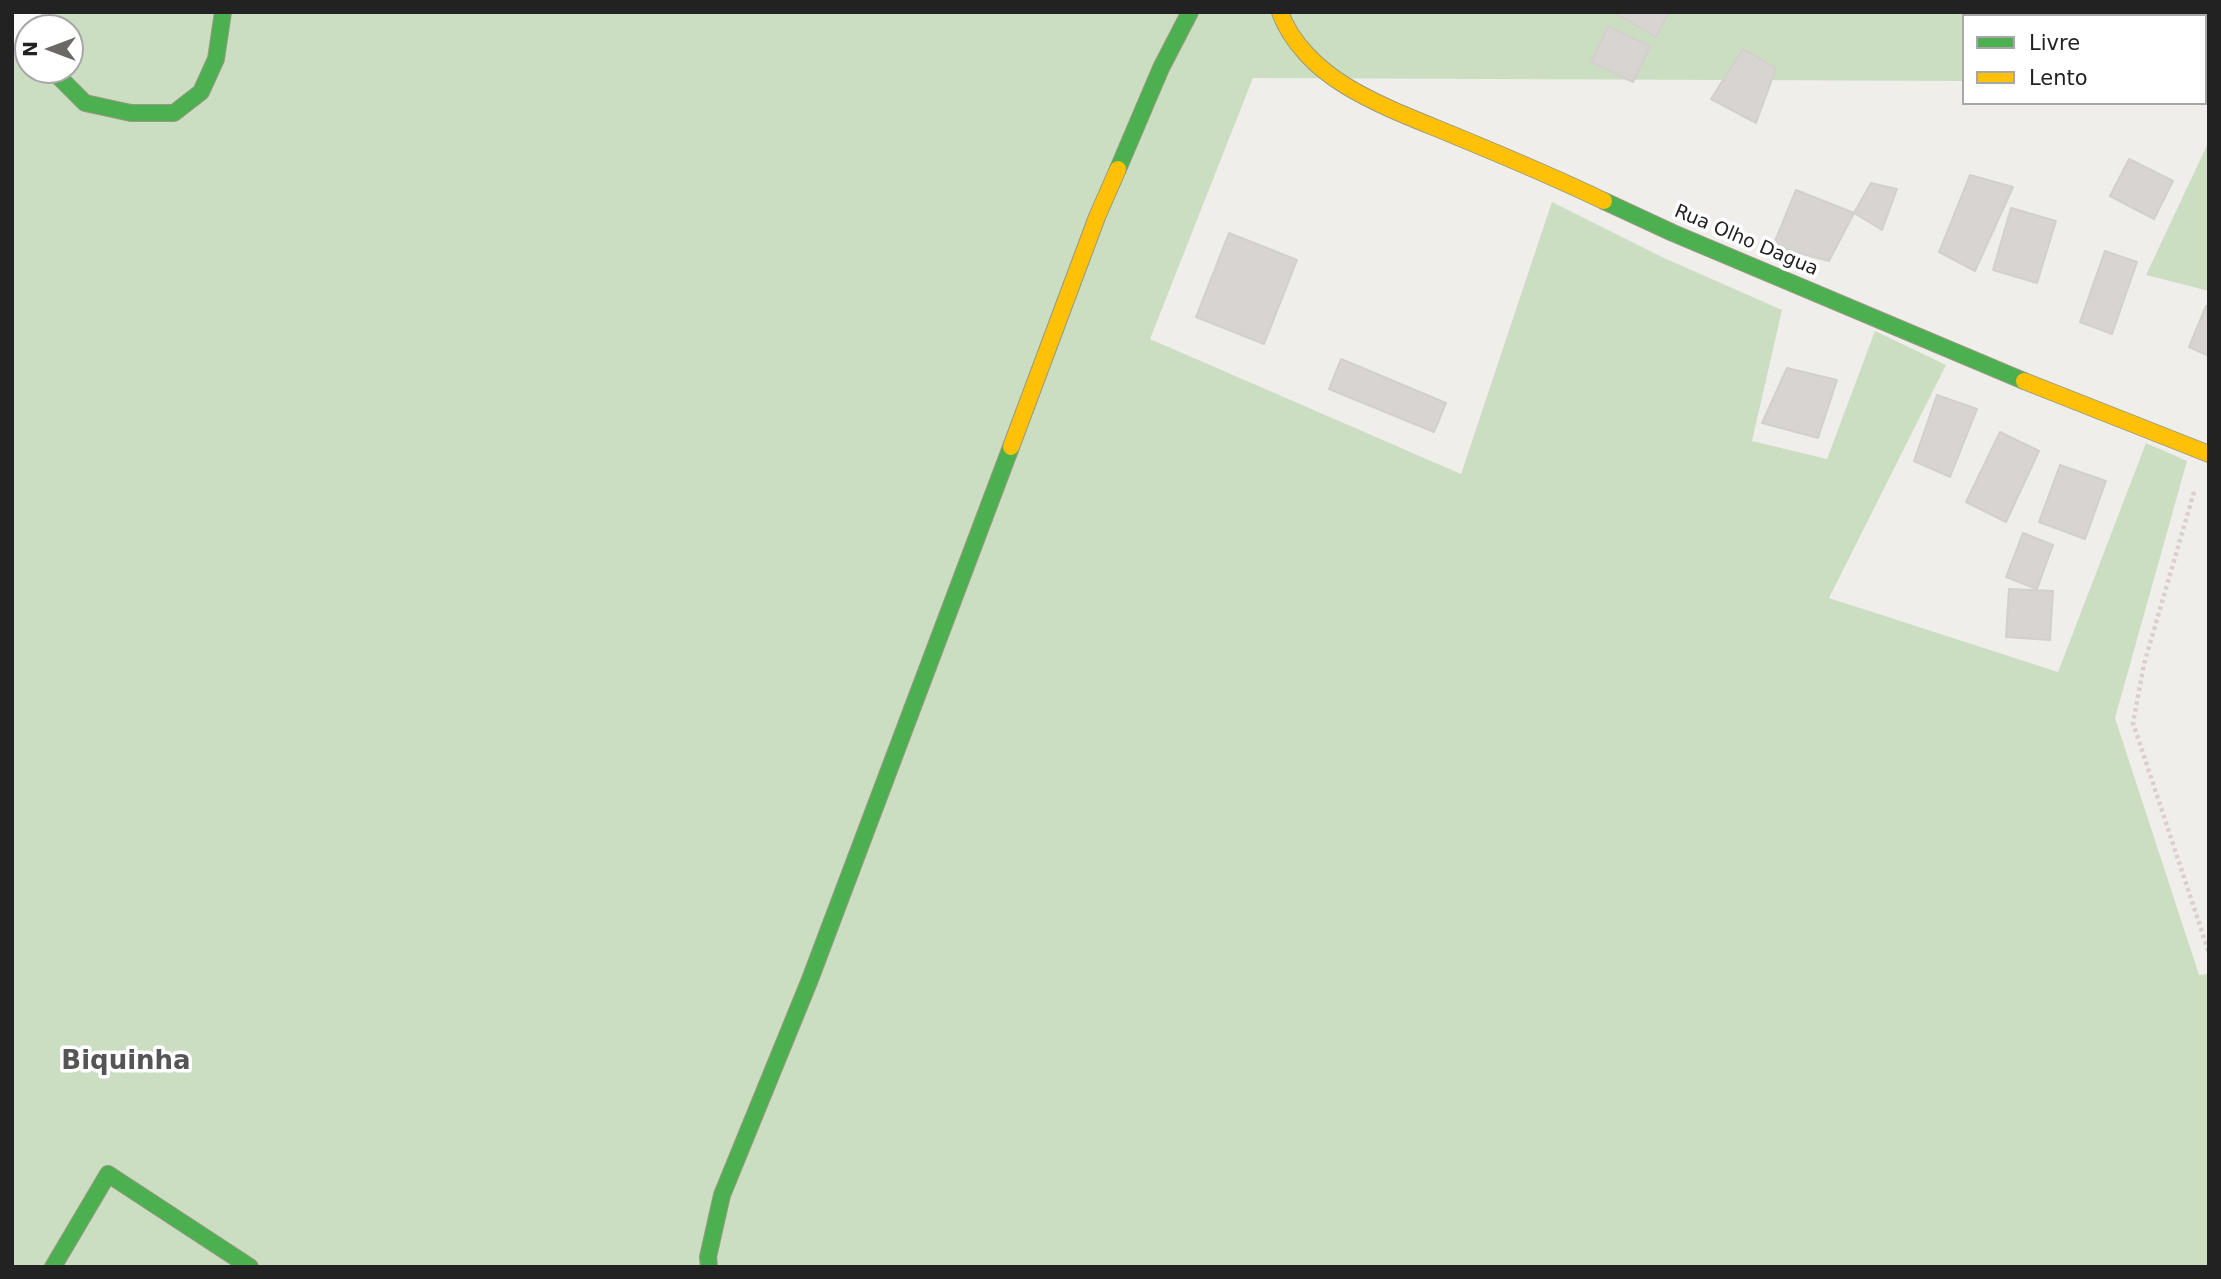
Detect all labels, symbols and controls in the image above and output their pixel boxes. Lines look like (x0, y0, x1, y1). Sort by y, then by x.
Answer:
north arrow (14, 14, 84, 84)
legend (1962, 14, 2207, 105)
text: Livre (2029, 31, 2080, 55)
text: N (19, 41, 41, 57)
text: Lento (2029, 66, 2088, 90)
street label: Rua Olho Dagua (1671, 200, 1821, 282)
district label: Biquinha (61, 1046, 191, 1078)

